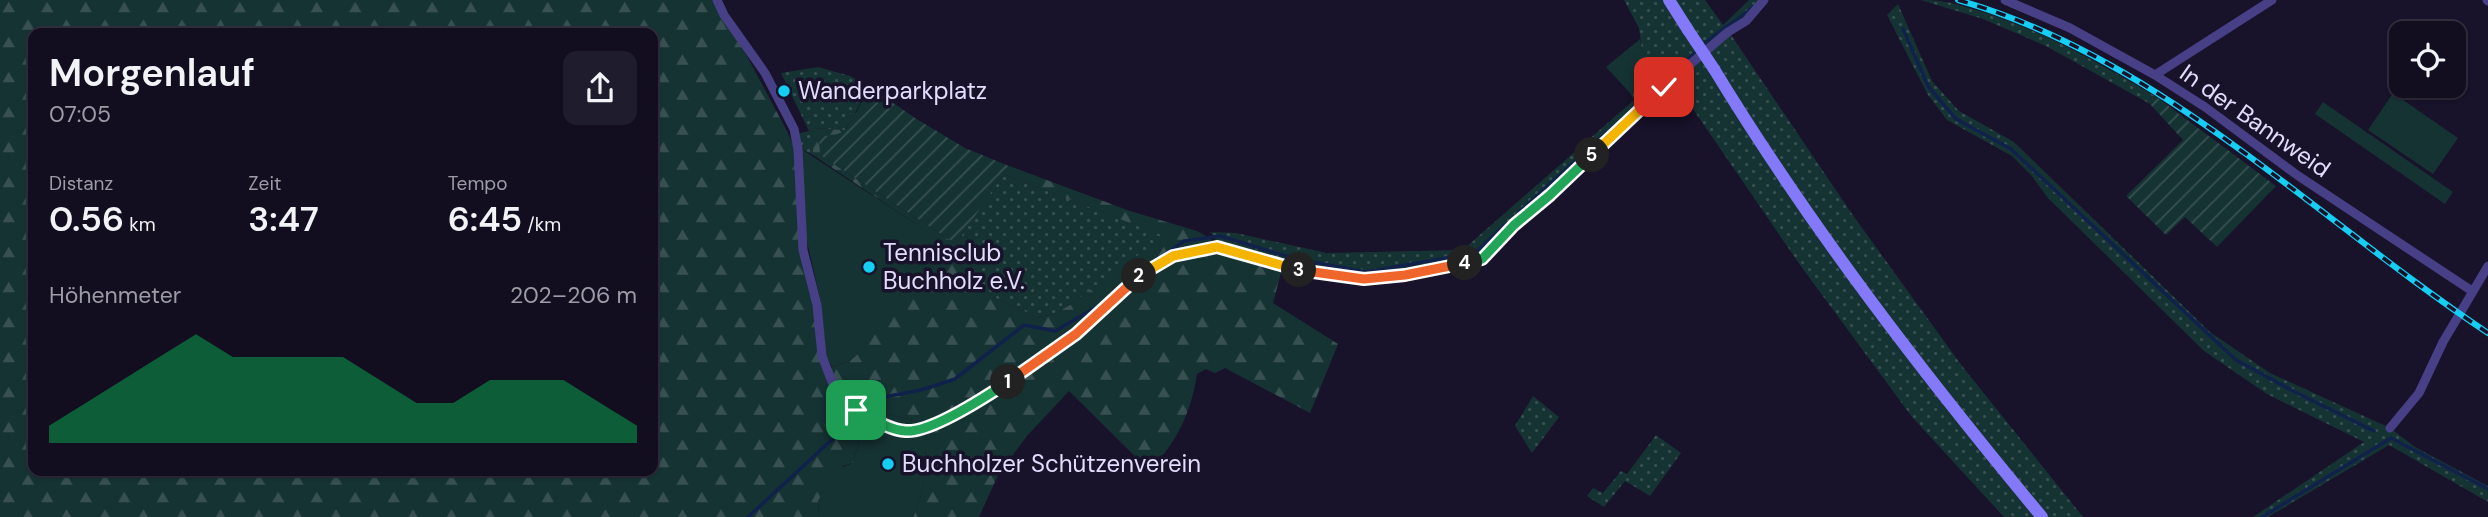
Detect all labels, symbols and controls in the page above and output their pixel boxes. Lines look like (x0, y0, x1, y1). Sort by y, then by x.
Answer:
map controls (2389, 21, 2466, 98)
button: locate (2389, 21, 2466, 98)
text: Morgenlauf (49, 48, 255, 98)
button: share (563, 51, 637, 125)
pin (1634, 57, 1694, 117)
street label: In der Bannweid (2174, 57, 2337, 184)
icon: check (1645, 68, 1683, 106)
place label: Wanderparkplatz (798, 75, 987, 106)
marker: Wanderparkplatz (776, 83, 792, 99)
text: 07:05 (49, 99, 111, 129)
pin: 5 (1574, 138, 1610, 172)
text: 5 (1586, 142, 1597, 167)
text: Distanz (49, 171, 113, 196)
text: Zeit (248, 171, 281, 196)
text: Tempo (448, 171, 508, 196)
text: 0.56 (49, 196, 124, 242)
text: 3:47 (248, 196, 319, 242)
text: 6:45 (448, 196, 522, 242)
text: km (124, 212, 156, 237)
text: /km (522, 212, 561, 237)
place label: Tennisclub Buchholz e.V. (883, 237, 1025, 296)
pin: 4 (1448, 246, 1482, 280)
text: 4 (1458, 250, 1471, 275)
pin: 3 (1282, 252, 1316, 288)
text: 3 (1293, 257, 1304, 282)
pin: 2 (1122, 258, 1156, 294)
marker: Tennisclub Buchholz e.V. (861, 259, 877, 275)
text: 2 (1133, 263, 1144, 288)
text: Höhenmeter (49, 280, 181, 310)
text: 202–206 m (510, 280, 637, 310)
pin: 1 (990, 364, 1026, 400)
text: 1 (1004, 369, 1011, 394)
pin (826, 380, 886, 440)
icon: arrive (837, 391, 875, 429)
place label: Buchholzer Schützenverein (902, 448, 1201, 479)
marker: Buchholzer Schützenverein (880, 456, 896, 472)

